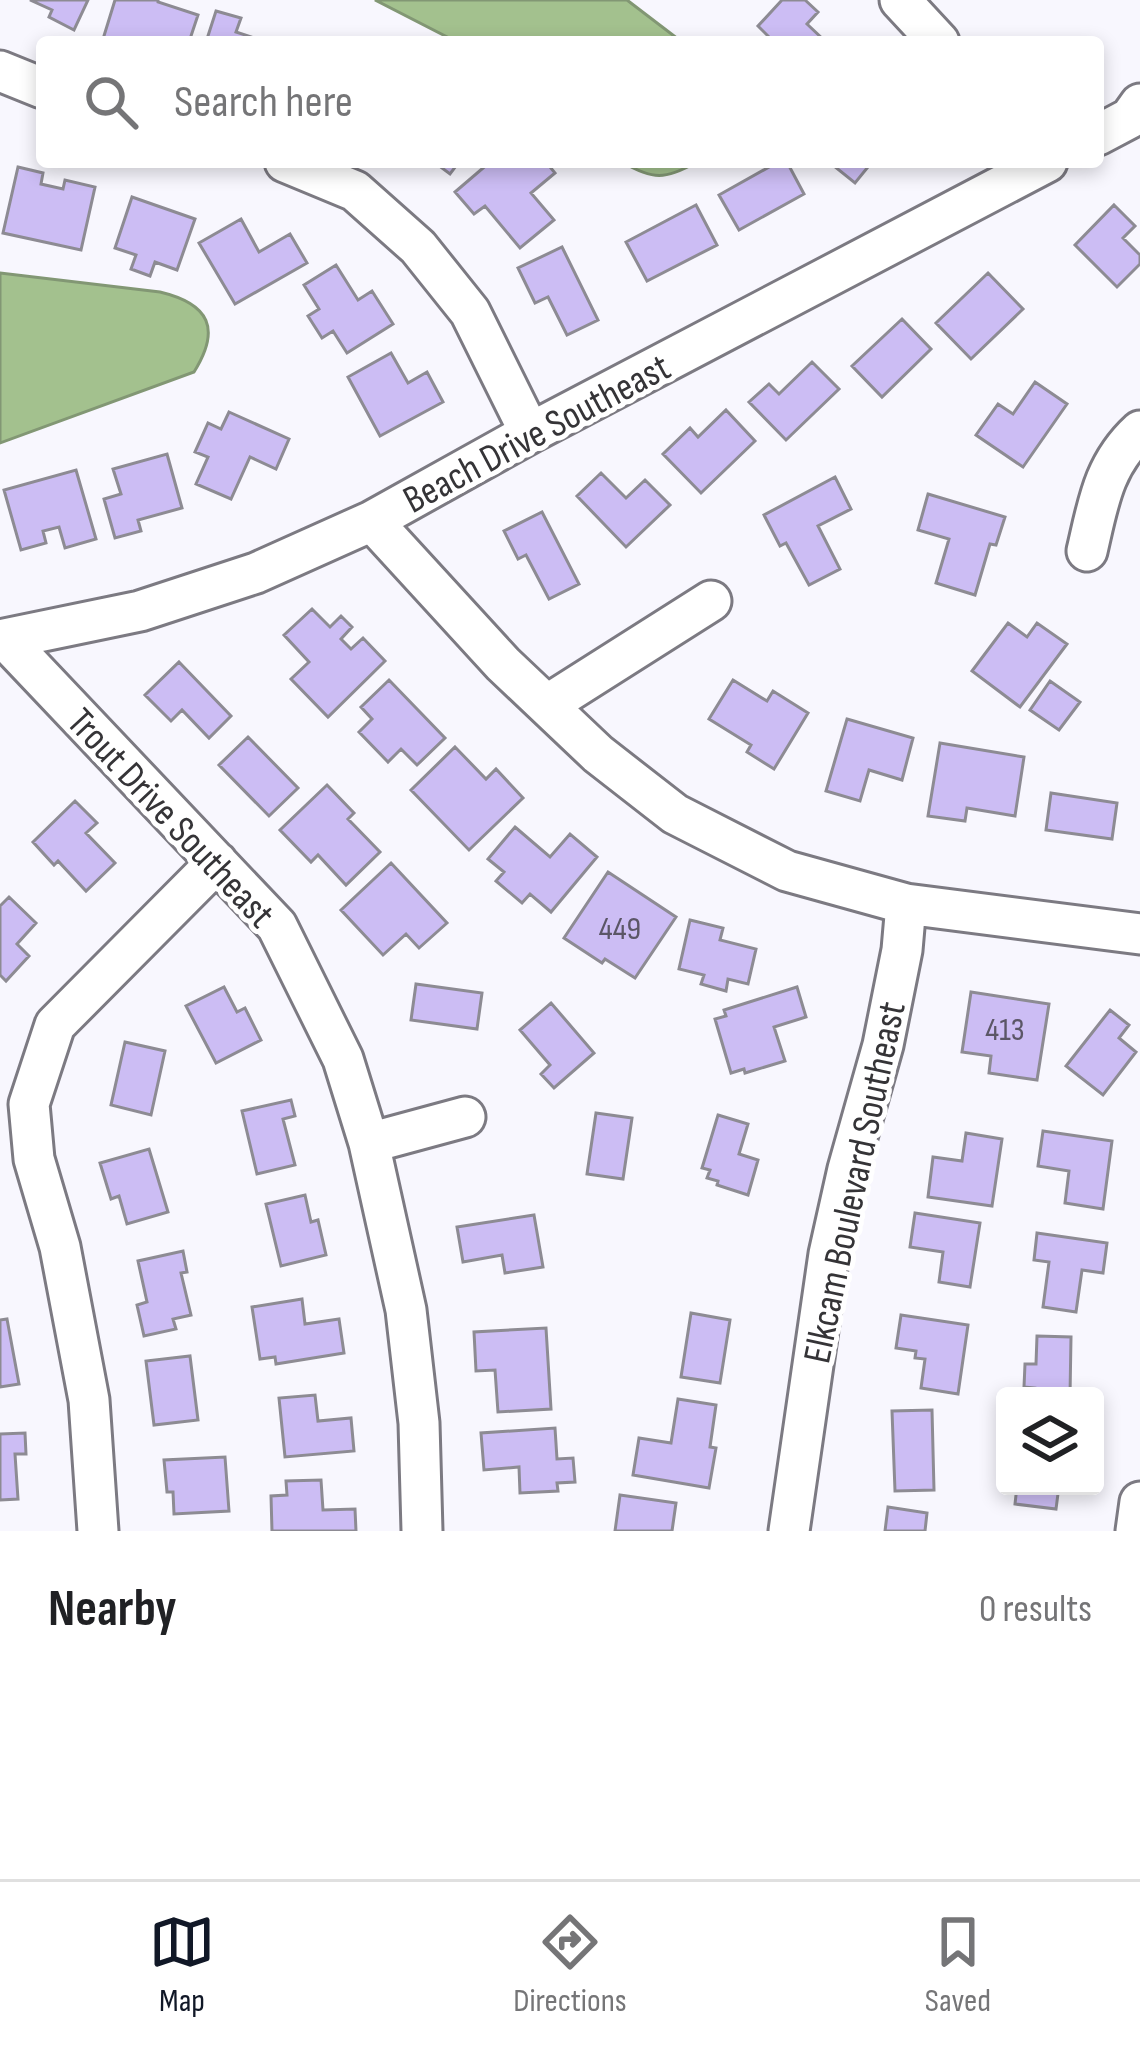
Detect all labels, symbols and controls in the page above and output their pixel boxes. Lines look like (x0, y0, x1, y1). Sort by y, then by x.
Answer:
search box (36, 36, 1104, 168)
icon: search (78, 69, 144, 135)
text: Search here (174, 75, 353, 130)
street label: Beach Drive Southeast (396, 344, 679, 524)
street label: Trout Drive Southeast (57, 699, 284, 938)
house number: 449 (599, 909, 641, 949)
street label: Elkcam Boulevard Southeast (794, 997, 917, 1368)
house number: 413 (985, 1010, 1025, 1050)
map controls (996, 1387, 1104, 1495)
button: layers (996, 1387, 1104, 1495)
text: Nearby (48, 1579, 177, 1640)
text: 0 results (979, 1586, 1092, 1633)
tab: Map (149, 1909, 215, 2021)
tab: Directions (513, 1909, 627, 2021)
tab: Saved (925, 1909, 991, 2021)

